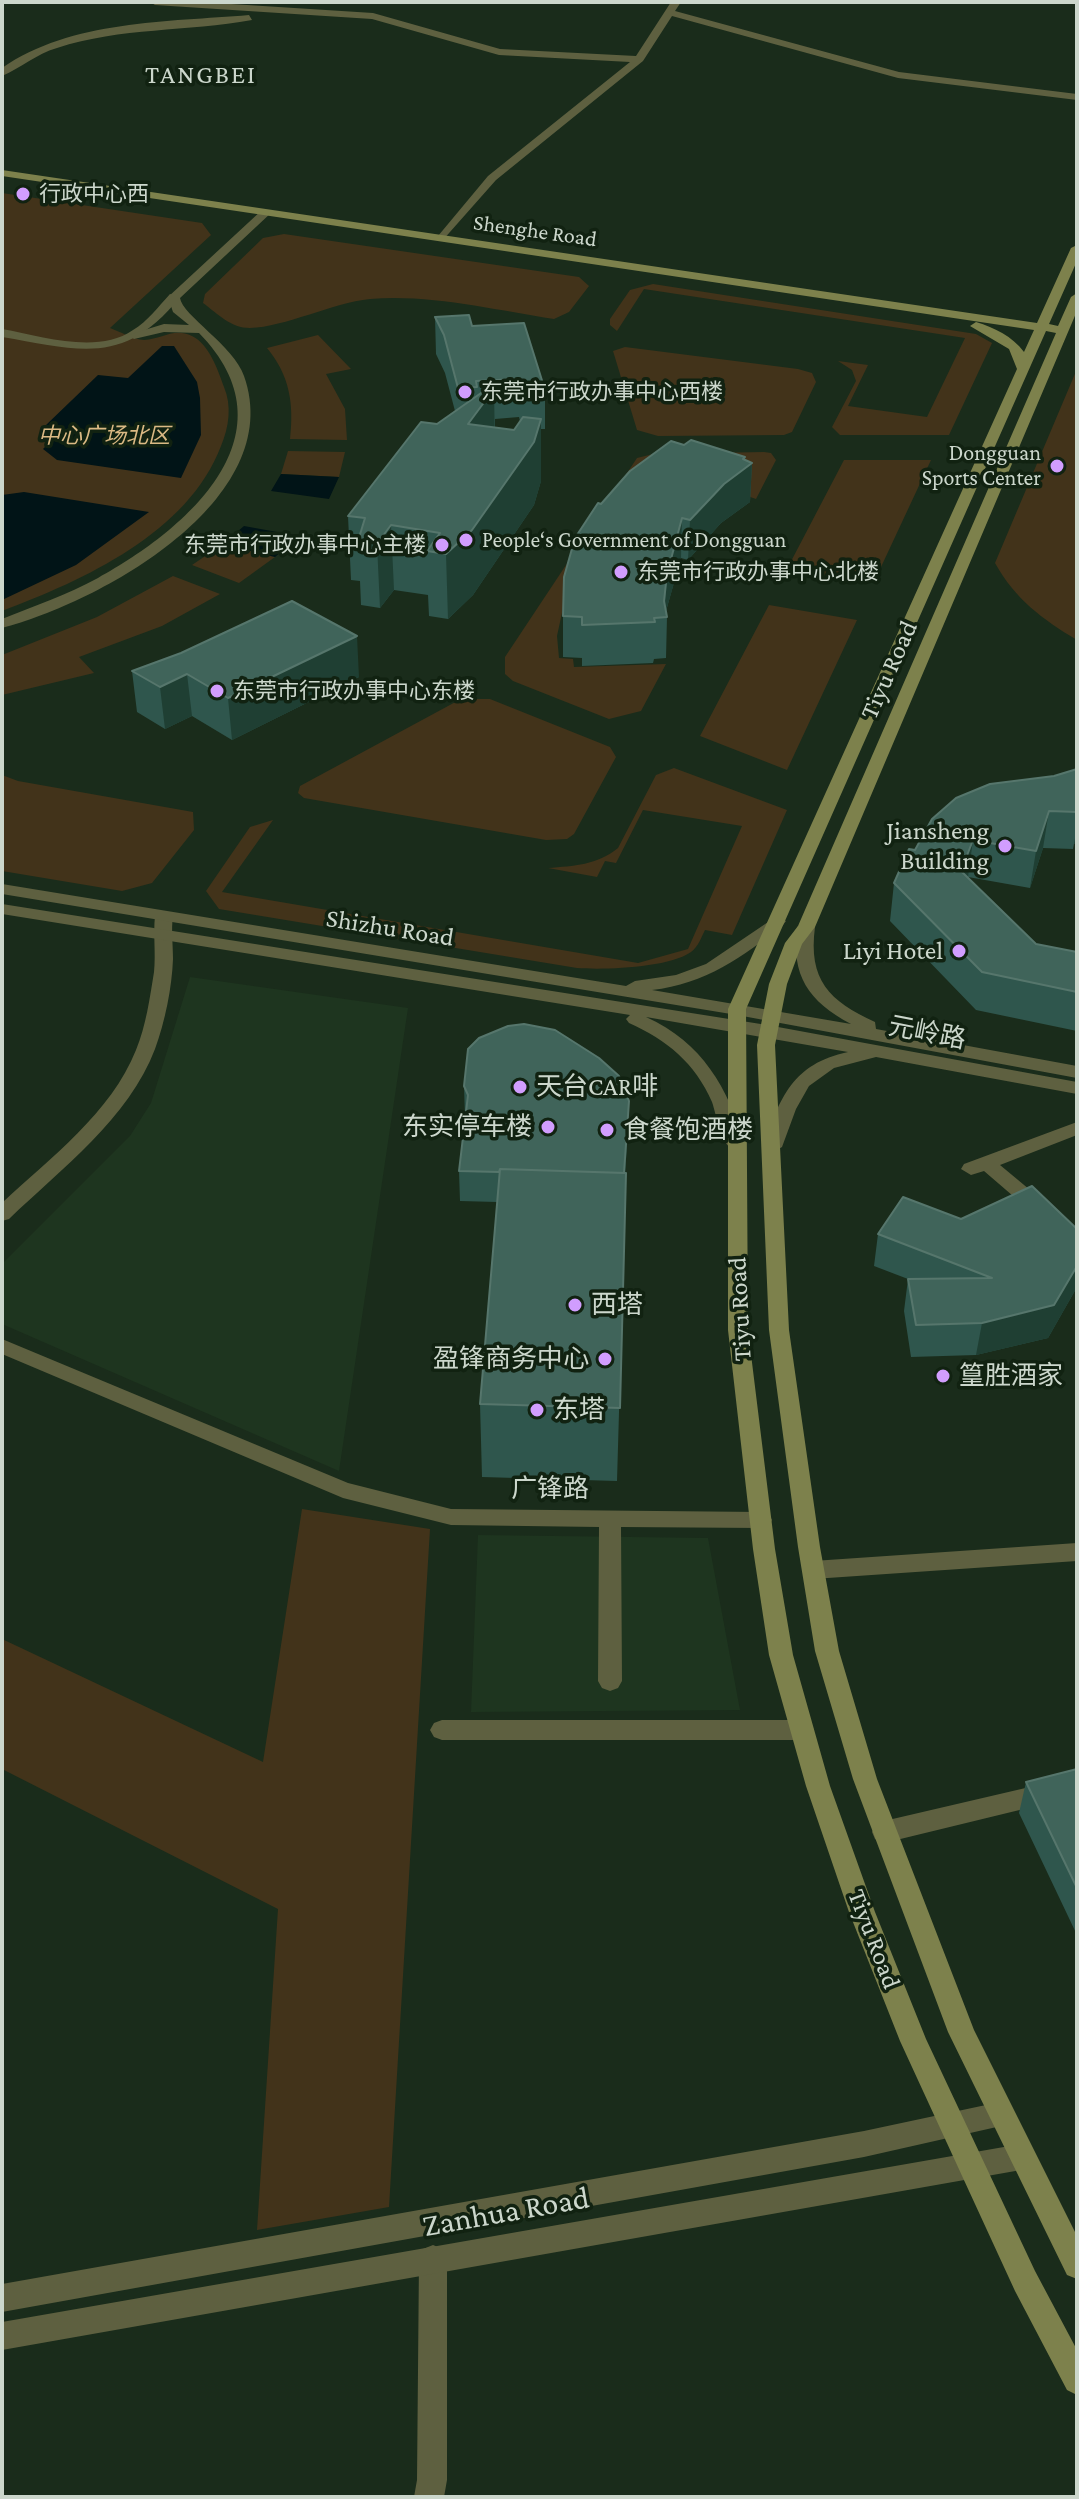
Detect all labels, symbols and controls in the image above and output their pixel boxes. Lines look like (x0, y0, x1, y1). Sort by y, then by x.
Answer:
district label: TANGBEI (145, 59, 257, 91)
place label: 行政中心西 (39, 181, 149, 207)
marker: 行政中心西 (14, 185, 32, 203)
street label: Shenghe Road (472, 209, 598, 253)
place label: 东莞市行政办事中心西楼 (481, 379, 723, 405)
marker: 东莞市行政办事中心西楼 (456, 383, 474, 401)
park label: 中心广场北区 (38, 423, 170, 449)
place label: Dongguan Sports Center (922, 440, 1041, 492)
marker: Dongguan Sports Center (1048, 457, 1066, 475)
place label: People‘s Government of Dongguan (482, 527, 786, 553)
marker: People‘s Government of Dongguan (457, 531, 475, 549)
place label: 东莞市行政办事中心主楼 (184, 532, 426, 558)
marker: 东莞市行政办事中心主楼 (433, 536, 451, 554)
place label: 东莞市行政办事中心北楼 (637, 559, 879, 585)
marker: 东莞市行政办事中心北楼 (612, 563, 630, 581)
street label: Tiyu Road (854, 616, 924, 724)
place label: 东莞市行政办事中心东楼 (233, 678, 475, 704)
marker: 东莞市行政办事中心东楼 (208, 682, 226, 700)
place label: Jiansheng Building (886, 815, 989, 876)
marker: Jiansheng Building (996, 837, 1014, 855)
street label: Shizhu Road (324, 902, 456, 954)
place label: Liyi Hotel (843, 935, 943, 967)
marker: Liyi Hotel (950, 942, 968, 960)
street label: 元岭路 (886, 1010, 968, 1056)
place label: 天台CAR啡 (536, 1071, 658, 1103)
marker: 天台CAR啡 (511, 1078, 529, 1096)
place label: 东实停车楼 (402, 1111, 532, 1143)
place label: 食餐饱酒楼 (623, 1114, 753, 1146)
marker: 东实停车楼 (539, 1118, 557, 1136)
marker: 食餐饱酒楼 (598, 1121, 616, 1139)
street label: Tiyu Road (722, 1256, 758, 1362)
place label: 西塔 (591, 1289, 643, 1321)
marker: 西塔 (566, 1296, 584, 1314)
place label: 盈锋商务中心 (433, 1343, 589, 1375)
marker: 盈锋商务中心 (596, 1350, 614, 1368)
place label: 篁胜酒家 (959, 1360, 1063, 1392)
marker: 篁胜酒家 (934, 1367, 952, 1385)
place label: 东塔 (553, 1394, 605, 1426)
marker: 东塔 (528, 1401, 546, 1419)
street label: 广锋路 (511, 1473, 589, 1505)
street label: Tiyu Road (841, 1885, 907, 1993)
street label: Zanhua Road (420, 2178, 592, 2246)

